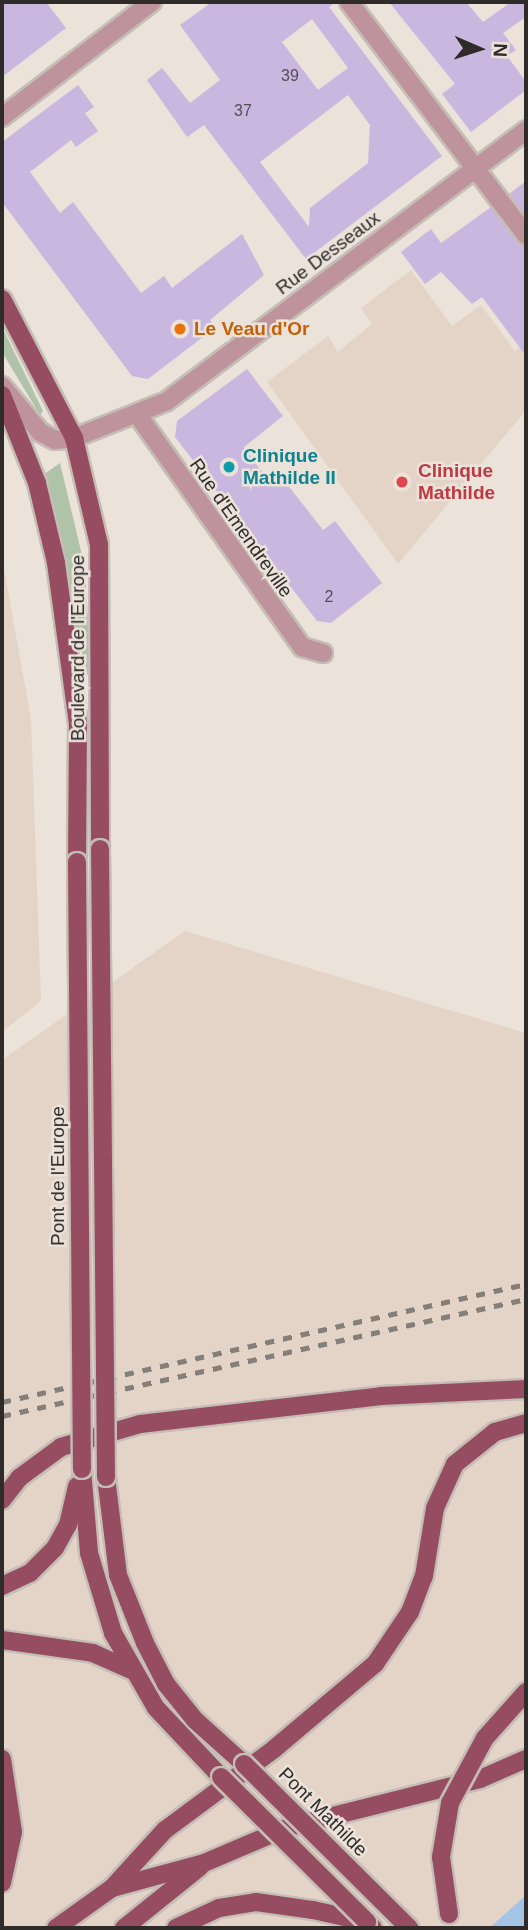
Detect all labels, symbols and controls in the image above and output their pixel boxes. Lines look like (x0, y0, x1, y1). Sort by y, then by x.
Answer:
north arrow (444, 14, 514, 84)
text: N (490, 43, 511, 58)
house number: 39 (281, 66, 299, 86)
house number: 37 (234, 101, 252, 121)
street label: Rue Desseaux (271, 206, 385, 300)
place label: Le Veau d'Or (194, 318, 309, 340)
marker: Le Veau d'Or (172, 321, 188, 337)
place label: Clinique Mathilde II (243, 445, 336, 489)
street label: Rue d'Emendreville (185, 454, 297, 602)
marker: Clinique Mathilde II (221, 459, 237, 475)
place label: Clinique Mathilde (418, 460, 495, 504)
marker: Clinique Mathilde (392, 472, 412, 492)
street label: Boulevard de l'Europe (67, 555, 89, 741)
house number: 2 (325, 587, 333, 607)
street label: Pont de l'Europe (47, 1106, 69, 1246)
street label: Pont Mathilde (274, 1763, 372, 1861)

